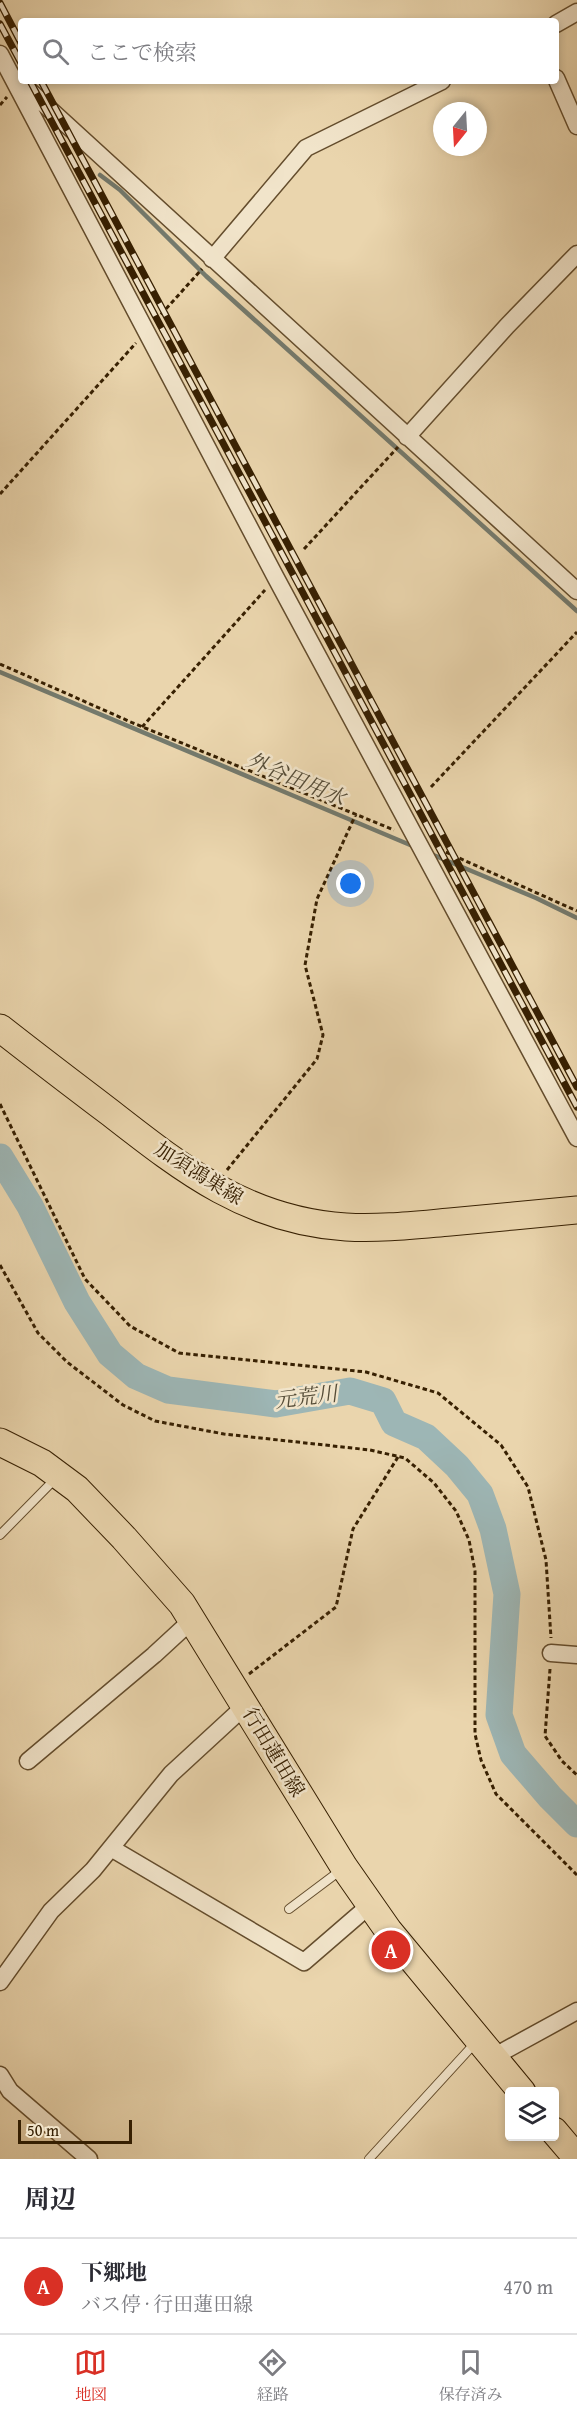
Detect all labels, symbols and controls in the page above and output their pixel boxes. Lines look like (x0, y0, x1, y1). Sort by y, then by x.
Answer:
search box (18, 18, 559, 84)
icon: search (39, 35, 72, 68)
text: ここで検索 (87, 36, 197, 68)
north arrow (433, 102, 487, 156)
water label: 外谷田用水 (242, 744, 352, 814)
your location (336, 869, 365, 898)
street label: 加須鴻巣線 (149, 1134, 249, 1211)
water label: 元荒川 (273, 1377, 341, 1416)
street label: 行田蓮田線 (236, 1701, 313, 1802)
pin: A (372, 1928, 410, 1972)
map controls (505, 2087, 559, 2141)
button: layers (505, 2087, 559, 2141)
scale bar (18, 2117, 132, 2144)
text: 50 m (27, 2118, 59, 2142)
text: 周辺 (24, 2179, 76, 2218)
text: 下郷地 (81, 2256, 147, 2288)
text: A (37, 2272, 50, 2301)
text: 470 m (503, 2272, 553, 2301)
text: バス停 · 行田蓮田線 (81, 2289, 253, 2318)
tab: 地図 (74, 2346, 107, 2406)
tab: 経路 (256, 2346, 289, 2406)
tab: 保存済み (438, 2346, 502, 2406)

